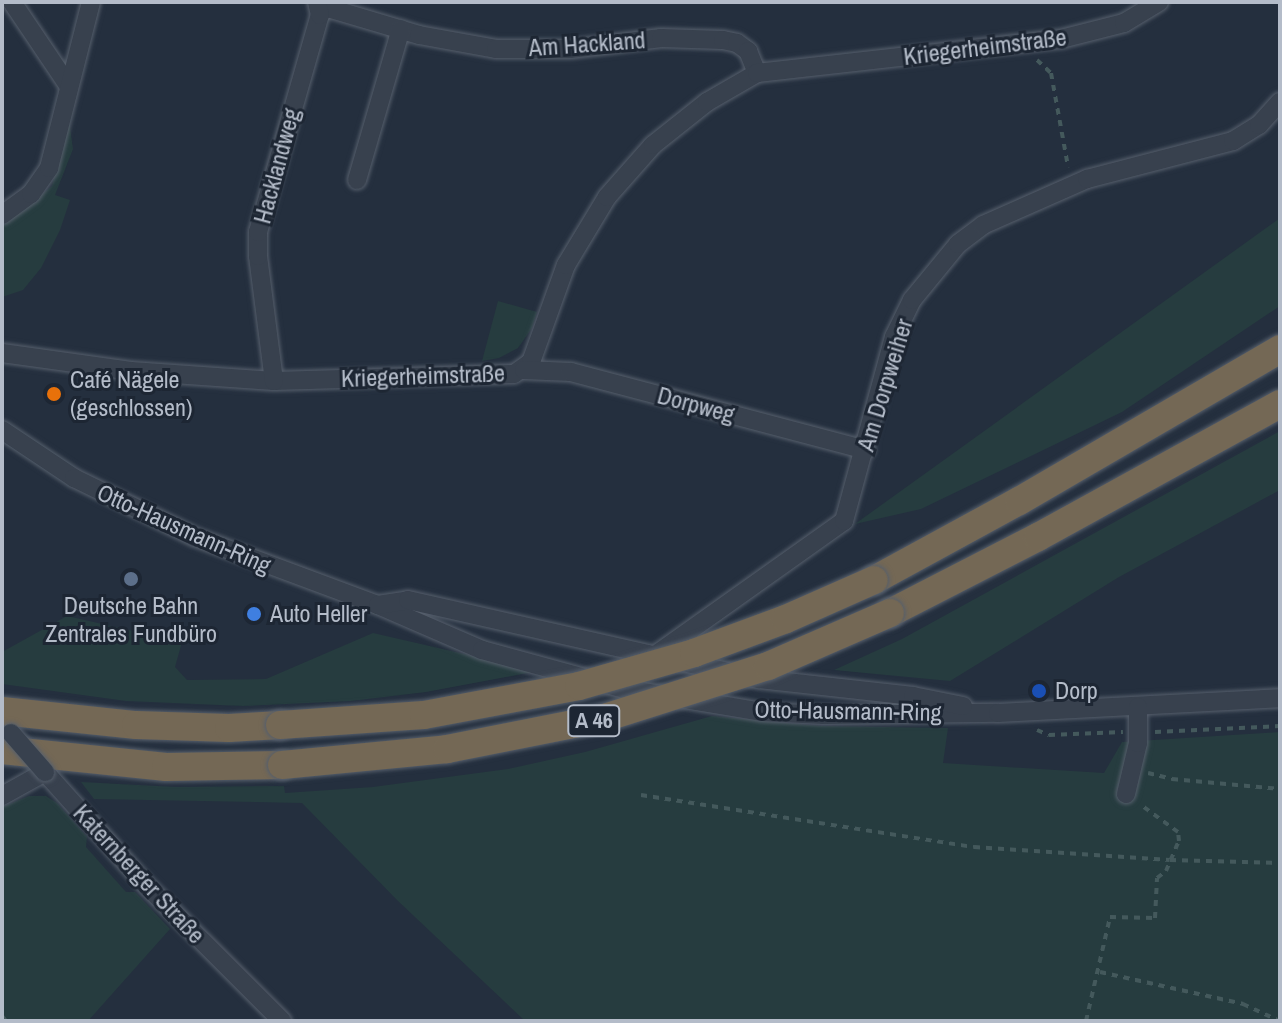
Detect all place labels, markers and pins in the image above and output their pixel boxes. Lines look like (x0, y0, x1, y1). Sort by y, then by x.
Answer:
place label: Café Nägele (geschlossen) (70, 366, 192, 422)
marker: Café Nägele (geschlossen) (45, 385, 63, 403)
marker: Deutsche Bahn Zentrales Fundbüro (122, 570, 140, 588)
place label: Deutsche Bahn Zentrales Fundbüro (45, 592, 217, 648)
place label: Auto Heller (270, 600, 367, 628)
marker: Auto Heller (245, 605, 263, 623)
place label: Dorp (1055, 677, 1098, 705)
marker: Dorp (1030, 682, 1048, 700)

